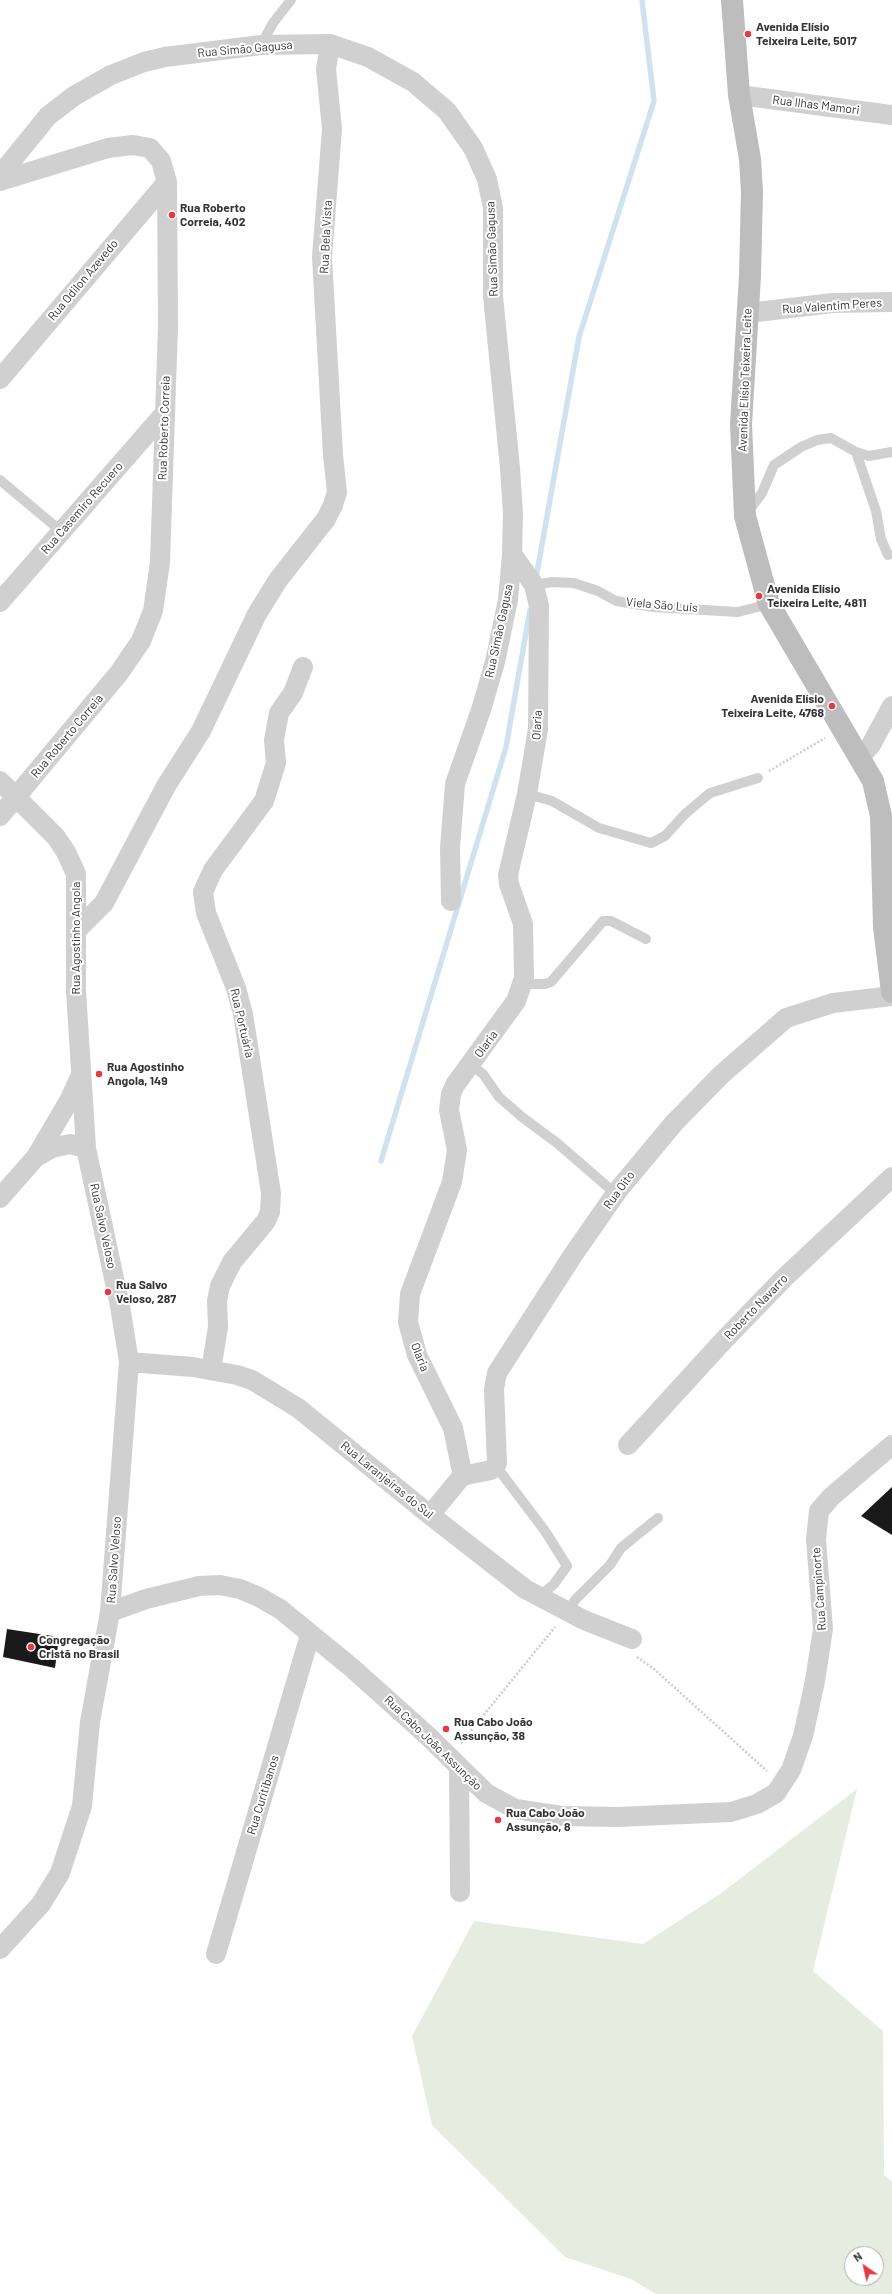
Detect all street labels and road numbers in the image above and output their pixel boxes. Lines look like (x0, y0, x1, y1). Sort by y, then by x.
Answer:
street label: Rua Simão Gagusa (197, 38, 293, 60)
street label: Rua Ilhas Mamori (772, 93, 860, 117)
street label: Rua Bela Vista (317, 200, 335, 274)
street label: Rua Simão Gagusa (483, 201, 501, 297)
street label: Rua Odilon Azevedo (45, 237, 121, 323)
street label: Rua Valentim Peres (782, 295, 882, 317)
street label: Avenida Elísio Teixeira Leite (735, 308, 755, 452)
street label: Rua Roberto Correia (155, 375, 173, 481)
street label: Rua Casemiro Recuero (38, 459, 126, 557)
street label: Rua Simão Gagusa (482, 583, 516, 679)
street label: Viela São Luis (626, 595, 698, 615)
street label: Rua Roberto Correia (28, 691, 106, 781)
street label: Olaria (529, 710, 545, 740)
street label: Rua Agostinho Angola (69, 882, 83, 994)
street label: Rua Portuária (227, 987, 257, 1059)
street label: Olaria (471, 1028, 501, 1060)
street label: Rua Oito (600, 1168, 638, 1212)
street label: Rua Salvo Veloso (87, 1182, 119, 1270)
street label: Roberto Navarro (721, 1271, 791, 1343)
street label: Olaria (408, 1340, 432, 1374)
street label: Rua Laranjeiras do Sul (338, 1438, 436, 1522)
street label: Rua Salvo Veloso (104, 1516, 124, 1604)
street label: Rua Campinorte (809, 1547, 829, 1631)
street label: Rua Cabo João Assunção (381, 1693, 485, 1793)
street label: Rua Curitibanos (244, 1754, 282, 1836)

